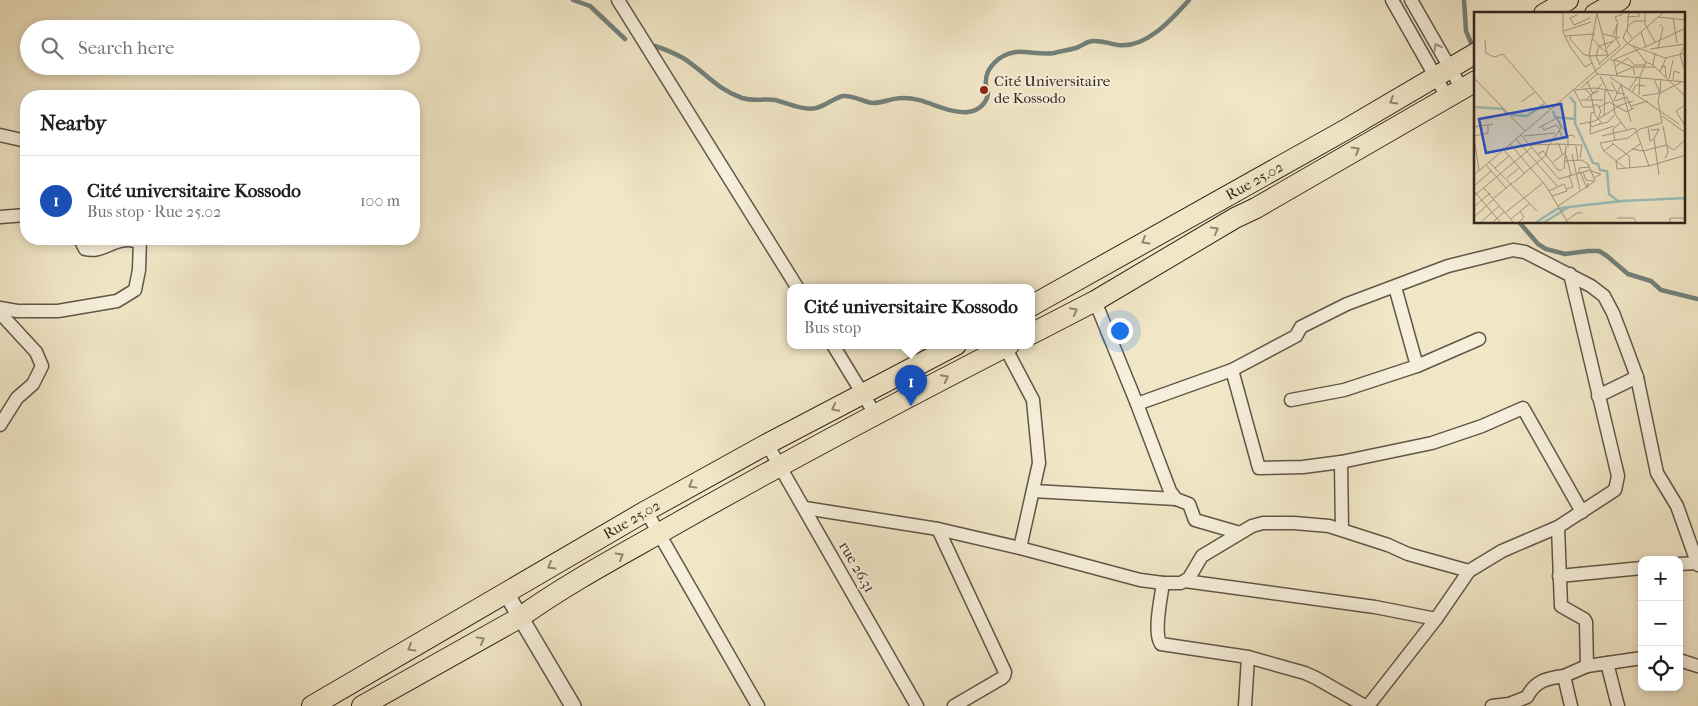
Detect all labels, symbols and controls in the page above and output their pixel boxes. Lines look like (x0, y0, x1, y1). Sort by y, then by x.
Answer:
inset map (1474, 12, 1686, 224)
search box (20, 20, 420, 75)
icon: search (38, 34, 66, 62)
text: Search here (78, 37, 174, 59)
one-way arrow (1433, 43, 1443, 52)
place label: Cité Universitaire de Kossodo (994, 72, 1111, 107)
marker: Cité Universitaire de Kossodo (978, 84, 990, 96)
one-way arrow (1390, 94, 1399, 104)
text: Nearby (40, 111, 106, 135)
one-way arrow (1351, 146, 1360, 156)
street label: Rue 25.02 (1223, 157, 1286, 204)
text: Cité universitaire Kossodo (87, 180, 301, 202)
text: 1 (53, 191, 59, 210)
text: 100 m (360, 191, 400, 210)
text: Bus stop · Rue 25.02 (87, 202, 221, 221)
one-way arrow (1210, 226, 1219, 236)
one-way arrow (1142, 235, 1151, 245)
popup (787, 284, 1035, 349)
text: Cité universitaire Kossodo (804, 296, 1018, 318)
one-way arrow (1069, 307, 1078, 317)
text: Bus stop (804, 318, 861, 337)
your location (1107, 318, 1133, 344)
pin: 1 (895, 365, 927, 406)
one-way arrow (940, 374, 949, 384)
one-way arrow (831, 402, 840, 412)
one-way arrow (689, 479, 698, 489)
street label: Rue 25.02 (600, 496, 663, 543)
street label: rue 26.31 (835, 538, 879, 596)
one-way arrow (614, 553, 623, 563)
map controls (1638, 556, 1683, 691)
button: + (1638, 556, 1683, 601)
one-way arrow (548, 560, 557, 570)
button: − (1638, 601, 1683, 646)
one-way arrow (475, 636, 484, 646)
one-way arrow (407, 641, 416, 651)
button: locate (1638, 646, 1683, 691)

